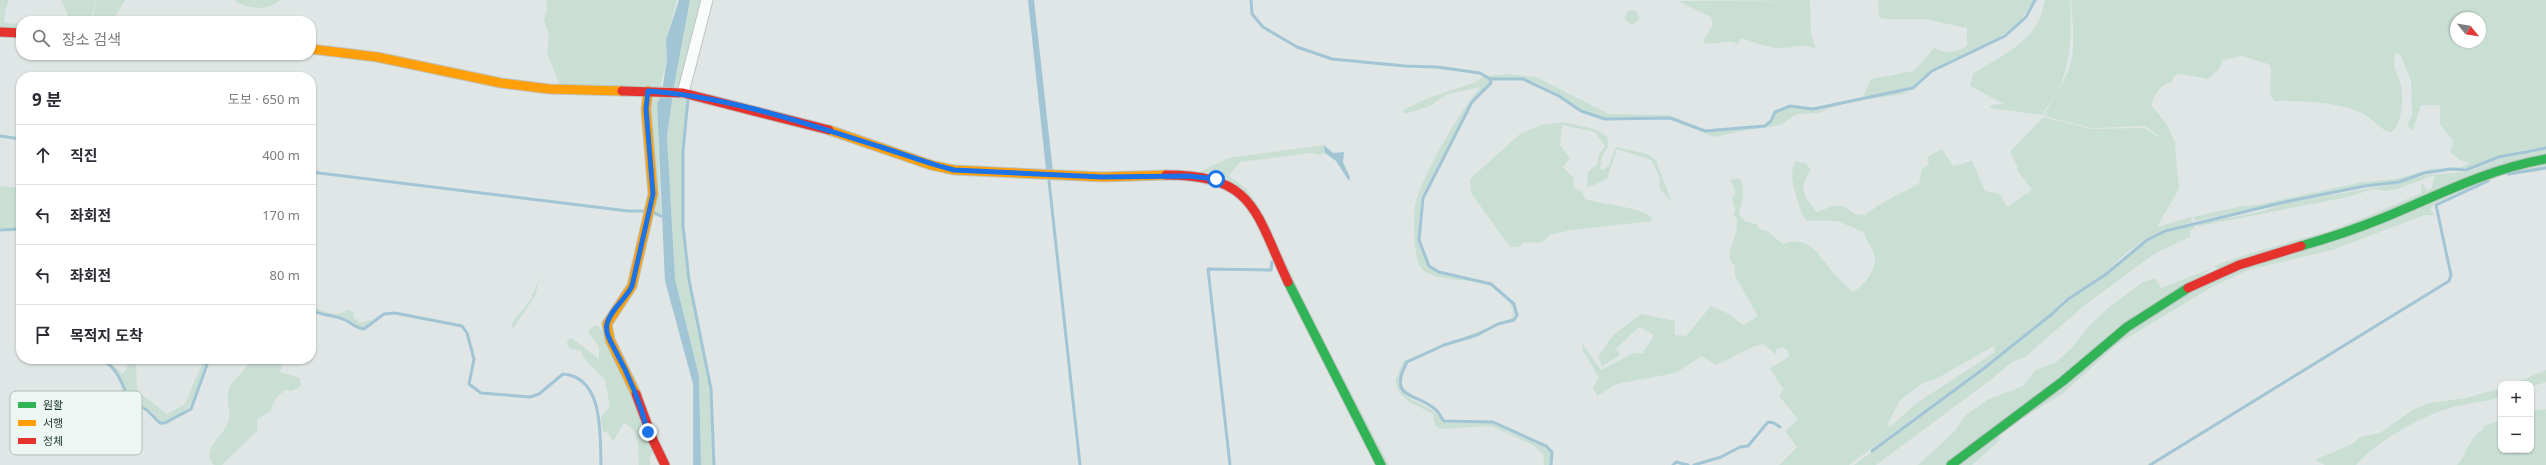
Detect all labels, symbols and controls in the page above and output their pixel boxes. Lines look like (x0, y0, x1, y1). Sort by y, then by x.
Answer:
north arrow (2450, 12, 2486, 48)
search box (16, 16, 316, 60)
icon: search (30, 27, 52, 49)
text: 장소 검색 (62, 29, 121, 49)
text: 9 분 (32, 88, 62, 111)
text: 도보 · 650 m (228, 90, 300, 108)
icon: ahead (32, 144, 54, 166)
text: 직진 (70, 145, 98, 165)
text: 400 m (262, 146, 300, 164)
route start (1207, 170, 1225, 188)
icon: left (32, 204, 54, 226)
text: 좌회전 (70, 205, 111, 225)
text: 170 m (262, 206, 300, 224)
icon: left (32, 264, 54, 286)
text: 좌회전 (70, 265, 111, 285)
text: 80 m (270, 266, 300, 284)
icon: arrive (32, 324, 54, 346)
text: 목적지 도착 (70, 325, 143, 345)
map controls (2498, 381, 2534, 453)
button: + (2498, 381, 2534, 417)
legend (10, 391, 142, 455)
text: 원활 (43, 397, 63, 412)
text: 서행 (43, 415, 63, 430)
button: − (2498, 417, 2534, 453)
route end (639, 423, 657, 441)
text: 정체 (43, 433, 63, 448)

